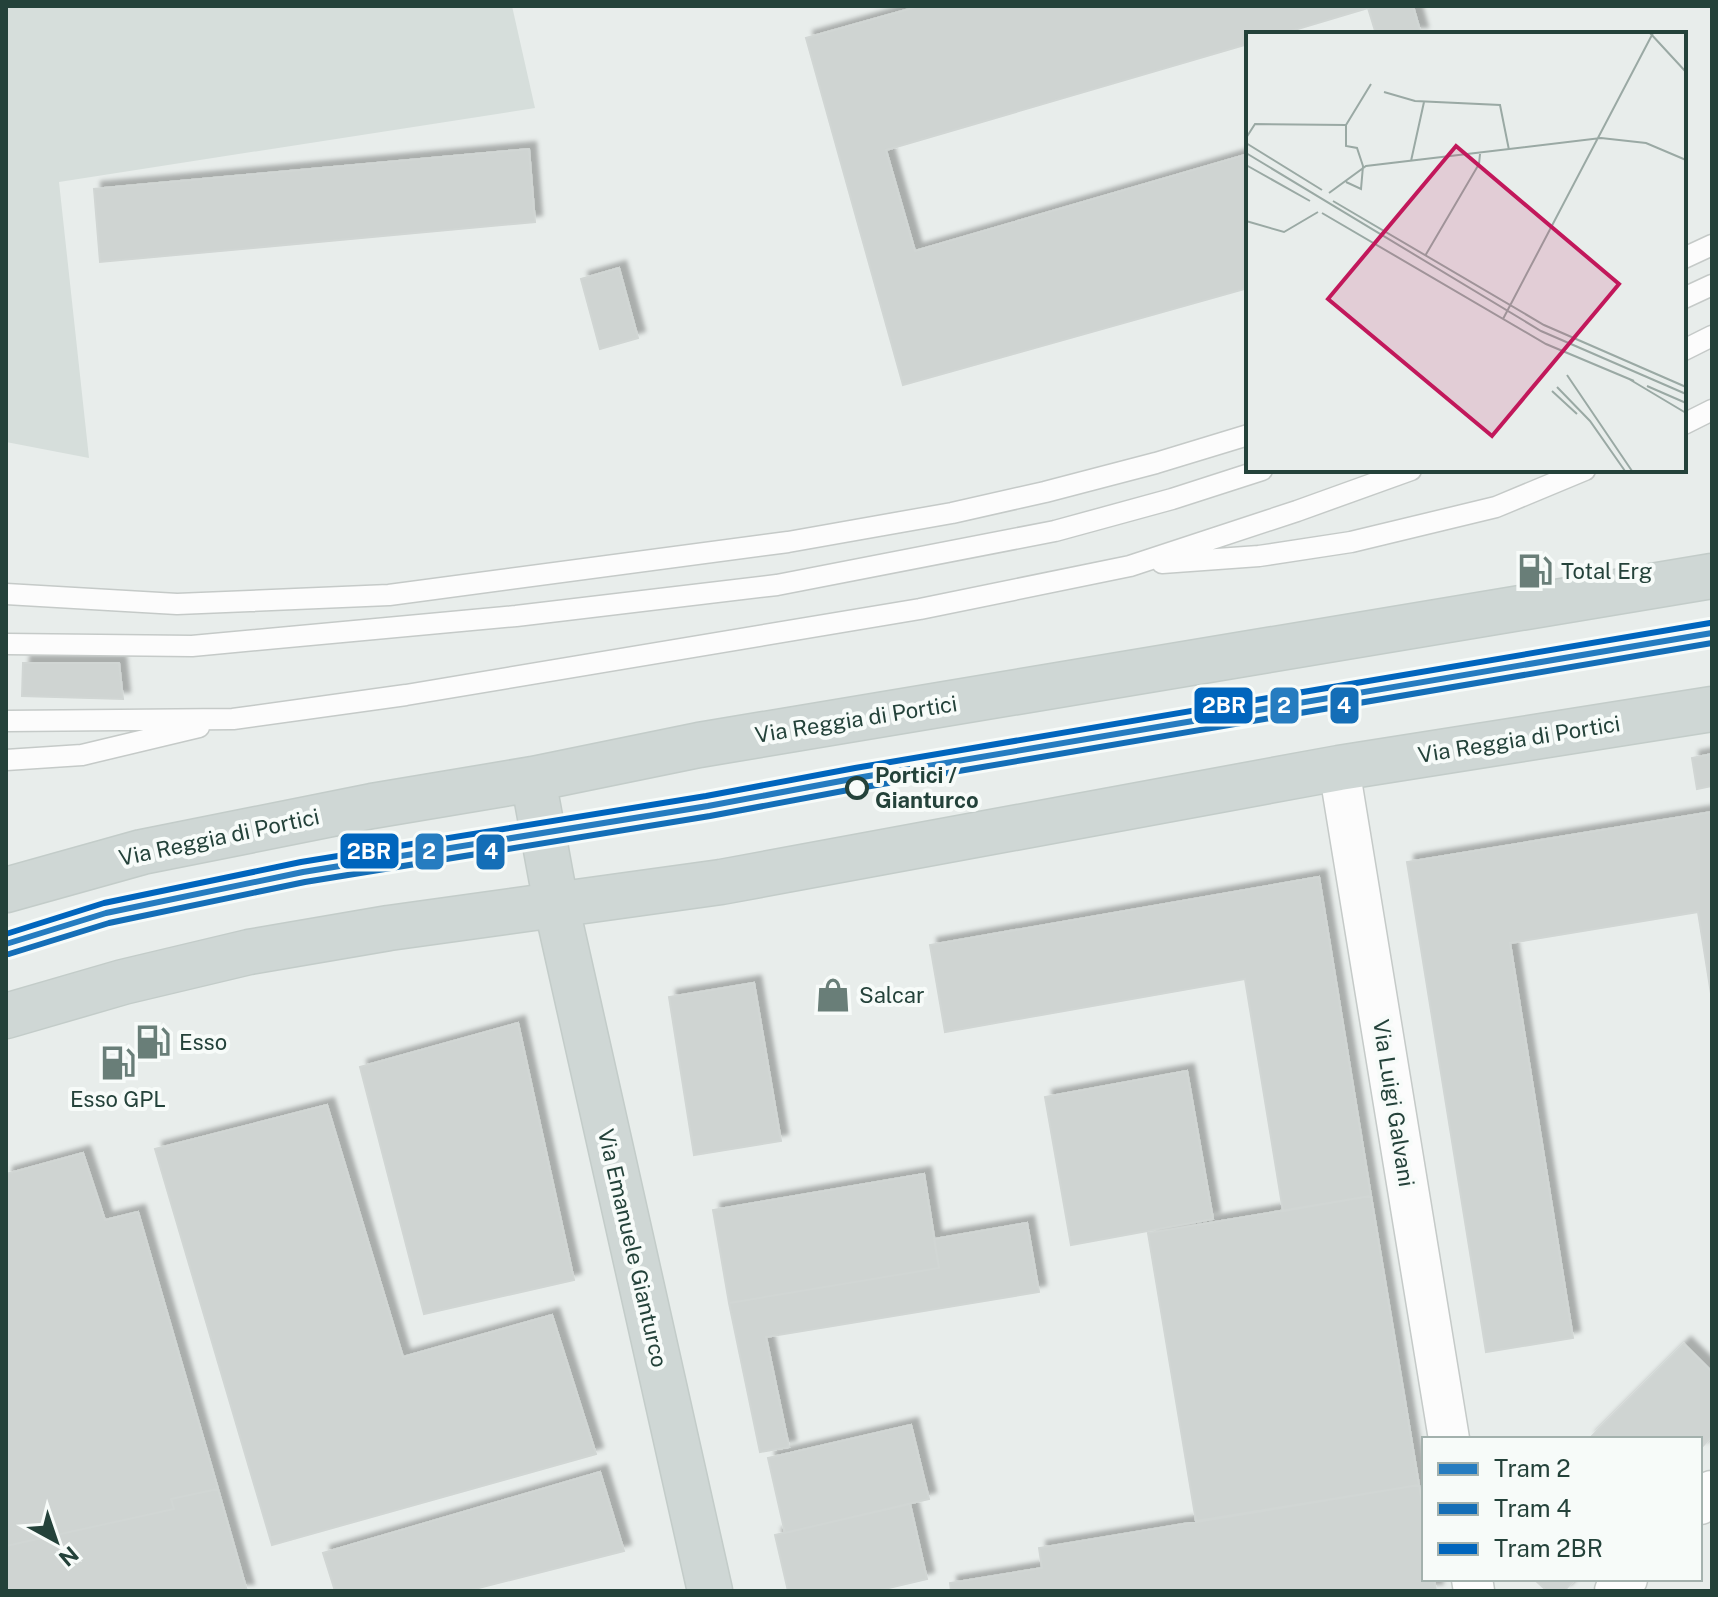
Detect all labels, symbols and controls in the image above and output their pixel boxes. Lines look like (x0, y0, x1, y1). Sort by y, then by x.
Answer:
inset map (1246, 32, 1686, 472)
fuel station icon: Total Erg (1516, 552, 1554, 590)
place label: Total Erg (1561, 558, 1652, 584)
line badge: 2BR (1193, 686, 1254, 725)
line badge: 2 (1269, 686, 1300, 725)
line badge: 4 (1329, 686, 1360, 725)
street label: Via Reggia di Portici (753, 690, 959, 748)
text: 2BR (1202, 692, 1246, 718)
text: 2 (1277, 692, 1291, 718)
text: 4 (1337, 692, 1351, 718)
street label: Via Reggia di Portici (1416, 710, 1622, 768)
place label: Portici / Gianturco (875, 762, 979, 813)
marker: Portici / Gianturco (846, 777, 868, 799)
street label: Via Reggia di Portici (116, 803, 322, 871)
line badge: 2BR (339, 832, 400, 870)
line badge: 2 (414, 832, 445, 871)
line badge: 4 (475, 833, 506, 871)
text: 2BR (347, 838, 391, 864)
text: 2 (422, 838, 436, 864)
text: 4 (484, 838, 498, 864)
shop icon: Salcar (814, 976, 852, 1014)
place label: Salcar (859, 982, 925, 1008)
street label: Via Luigi Galvani (1368, 1018, 1420, 1188)
fuel station icon: Esso (134, 1023, 172, 1061)
place label: Esso (179, 1029, 227, 1055)
fuel station icon: Esso GPL (99, 1044, 137, 1082)
place label: Esso GPL (70, 1086, 166, 1112)
street label: Via Emanuele Gianturco (593, 1126, 673, 1370)
legend (1422, 1437, 1702, 1581)
text: Tram 2 (1494, 1454, 1571, 1482)
text: Tram 4 (1494, 1494, 1571, 1522)
north arrow (16, 1501, 96, 1581)
text: Tram 2BR (1494, 1534, 1603, 1562)
text: N (54, 1541, 84, 1572)

